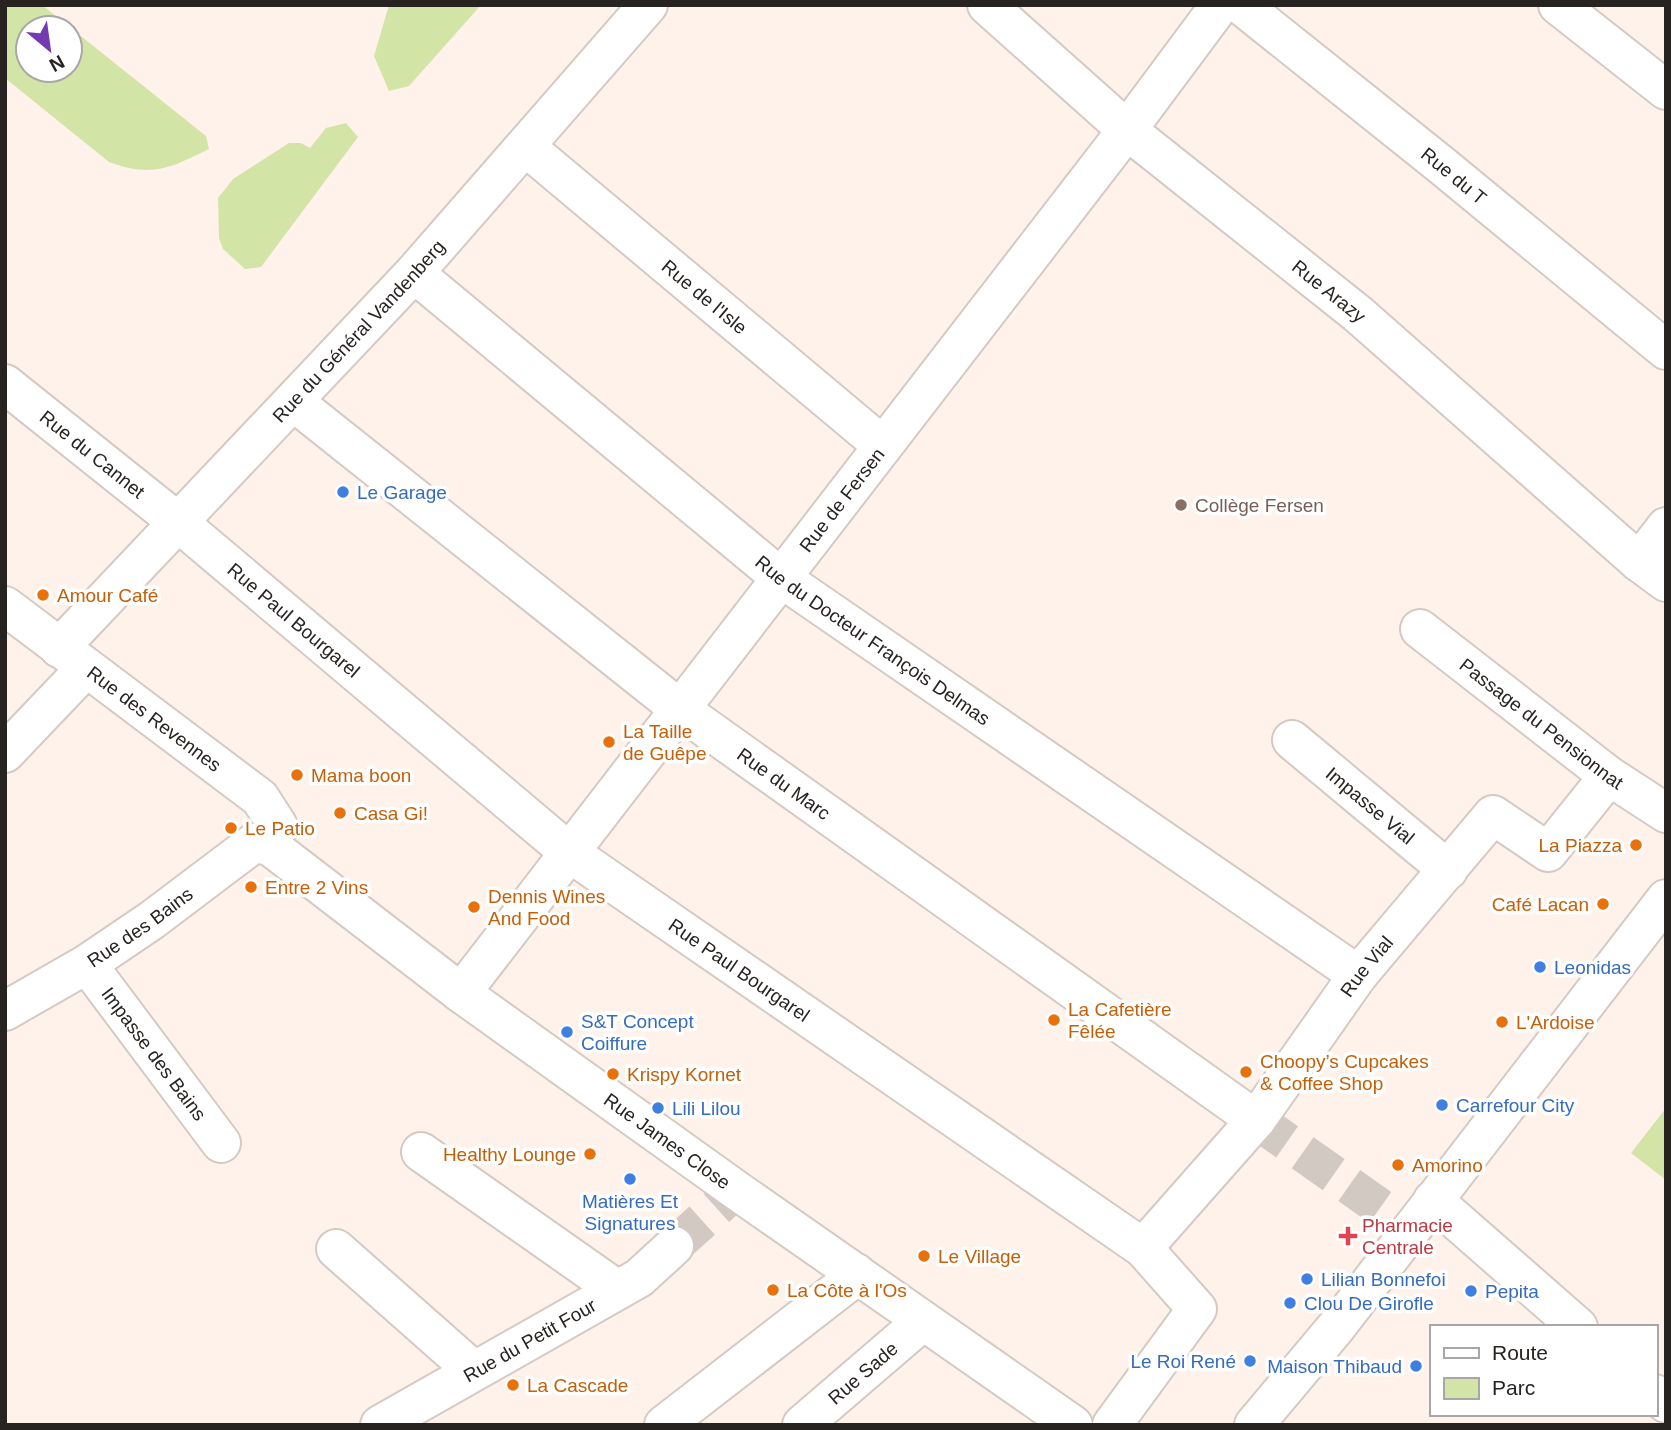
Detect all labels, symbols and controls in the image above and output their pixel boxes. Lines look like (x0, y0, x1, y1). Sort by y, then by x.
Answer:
north arrow (14, 14, 84, 84)
text: N (46, 51, 68, 76)
street label: Rue du T (1417, 143, 1491, 209)
street label: Rue du Général Vandenberg (268, 236, 449, 426)
street label: Rue de l'Isle (658, 255, 751, 338)
street label: Rue Arazy (1288, 255, 1370, 327)
street label: Rue du Cannet (36, 406, 150, 502)
street label: Rue de Fersen (795, 444, 888, 556)
place label: Le Garage (357, 482, 447, 503)
marker: Le Garage (335, 484, 351, 500)
place label: Collège Fersen (1195, 495, 1324, 516)
marker: Collège Fersen (1173, 497, 1189, 513)
street label: Rue du Docteur François Delmas (751, 551, 994, 729)
street label: Rue Paul Bourgarel (224, 558, 364, 681)
place label: Amour Café (57, 585, 158, 606)
marker: Amour Café (35, 587, 51, 603)
street label: Passage du Pensionnat (1456, 654, 1628, 793)
street label: Rue des Revennes (83, 661, 225, 776)
place label: La Taille de Guêpe (623, 721, 706, 764)
marker: La Taille de Guêpe (601, 734, 617, 750)
street label: Rue du Marc (734, 743, 834, 824)
street label: Impasse Vial (1322, 762, 1419, 848)
place label: Mama boon (311, 765, 411, 786)
marker: Mama boon (289, 767, 305, 783)
place label: Casa Gi! (354, 803, 428, 824)
marker: Casa Gi! (332, 805, 348, 821)
place label: Le Patio (245, 818, 315, 839)
marker: Le Patio (223, 820, 239, 836)
place label: La Piazza (1539, 835, 1622, 856)
marker: La Piazza (1628, 837, 1644, 853)
place label: Entre 2 Vins (265, 877, 368, 898)
marker: Entre 2 Vins (243, 879, 259, 895)
street label: Rue des Bains (83, 883, 197, 971)
place label: Dennis Wines And Food (488, 886, 605, 929)
place label: Café Lacan (1492, 894, 1589, 915)
marker: Café Lacan (1595, 896, 1611, 912)
marker: Dennis Wines And Food (466, 899, 482, 915)
street label: Rue Paul Bourgarel (665, 914, 814, 1025)
street label: Rue Vial (1336, 932, 1397, 1001)
place label: Leonidas (1554, 957, 1631, 978)
marker: Leonidas (1532, 959, 1548, 975)
street label: Impasse des Bains (98, 983, 211, 1124)
place label: La Cafetière Fêlée (1068, 999, 1172, 1042)
place label: S&T Concept Coiffure (581, 1011, 694, 1054)
marker: La Cafetière Fêlée (1046, 1012, 1062, 1028)
place label: L'Ardoise (1516, 1012, 1595, 1033)
marker: L'Ardoise (1494, 1014, 1510, 1030)
marker: S&T Concept Coiffure (559, 1024, 575, 1040)
place label: Choopy’s Cupcakes & Coffee Shop (1260, 1051, 1429, 1094)
place label: Krispy Kornet (627, 1064, 742, 1085)
marker: Choopy’s Cupcakes & Coffee Shop (1238, 1064, 1254, 1080)
marker: Krispy Kornet (605, 1066, 621, 1082)
street label: Rue James Close (600, 1089, 735, 1193)
place label: Carrefour City (1456, 1095, 1575, 1116)
marker: Carrefour City (1434, 1097, 1450, 1113)
place label: Lili Lilou (672, 1098, 741, 1119)
marker: Lili Lilou (650, 1100, 666, 1116)
place label: Healthy Lounge (443, 1144, 576, 1165)
marker: Healthy Lounge (582, 1146, 598, 1162)
place label: Amorino (1412, 1155, 1483, 1176)
marker: Amorino (1390, 1157, 1406, 1173)
marker: Matières Et Signatures (622, 1171, 638, 1187)
place label: Matières Et Signatures (582, 1191, 679, 1234)
place label: Pharmacie Centrale (1362, 1215, 1453, 1258)
marker: Pharmacie Centrale (1340, 1228, 1356, 1244)
place label: Le Village (938, 1246, 1021, 1267)
marker: Le Village (916, 1248, 932, 1264)
place label: Lilian Bonnefoi (1321, 1269, 1446, 1290)
marker: Lilian Bonnefoi (1299, 1271, 1315, 1287)
place label: La Côte à l'Os (787, 1280, 907, 1301)
place label: Pepita (1485, 1281, 1539, 1302)
marker: La Côte à l'Os (765, 1282, 781, 1298)
marker: Pepita (1463, 1283, 1479, 1299)
place label: Clou De Girofle (1304, 1293, 1434, 1314)
street label: Rue du Petit Four (460, 1294, 600, 1386)
marker: Clou De Girofle (1282, 1295, 1298, 1311)
legend (1430, 1325, 1657, 1416)
street label: Rue Sade (824, 1337, 902, 1408)
text: Route (1492, 1341, 1548, 1364)
place label: Le Roi René (1130, 1351, 1236, 1372)
marker: Le Roi René (1242, 1353, 1258, 1369)
place label: Maison Thibaud (1267, 1356, 1402, 1377)
marker: Maison Thibaud (1408, 1358, 1424, 1374)
place label: La Cascade (527, 1375, 628, 1396)
text: Parc (1492, 1376, 1535, 1399)
marker: La Cascade (505, 1377, 521, 1393)

